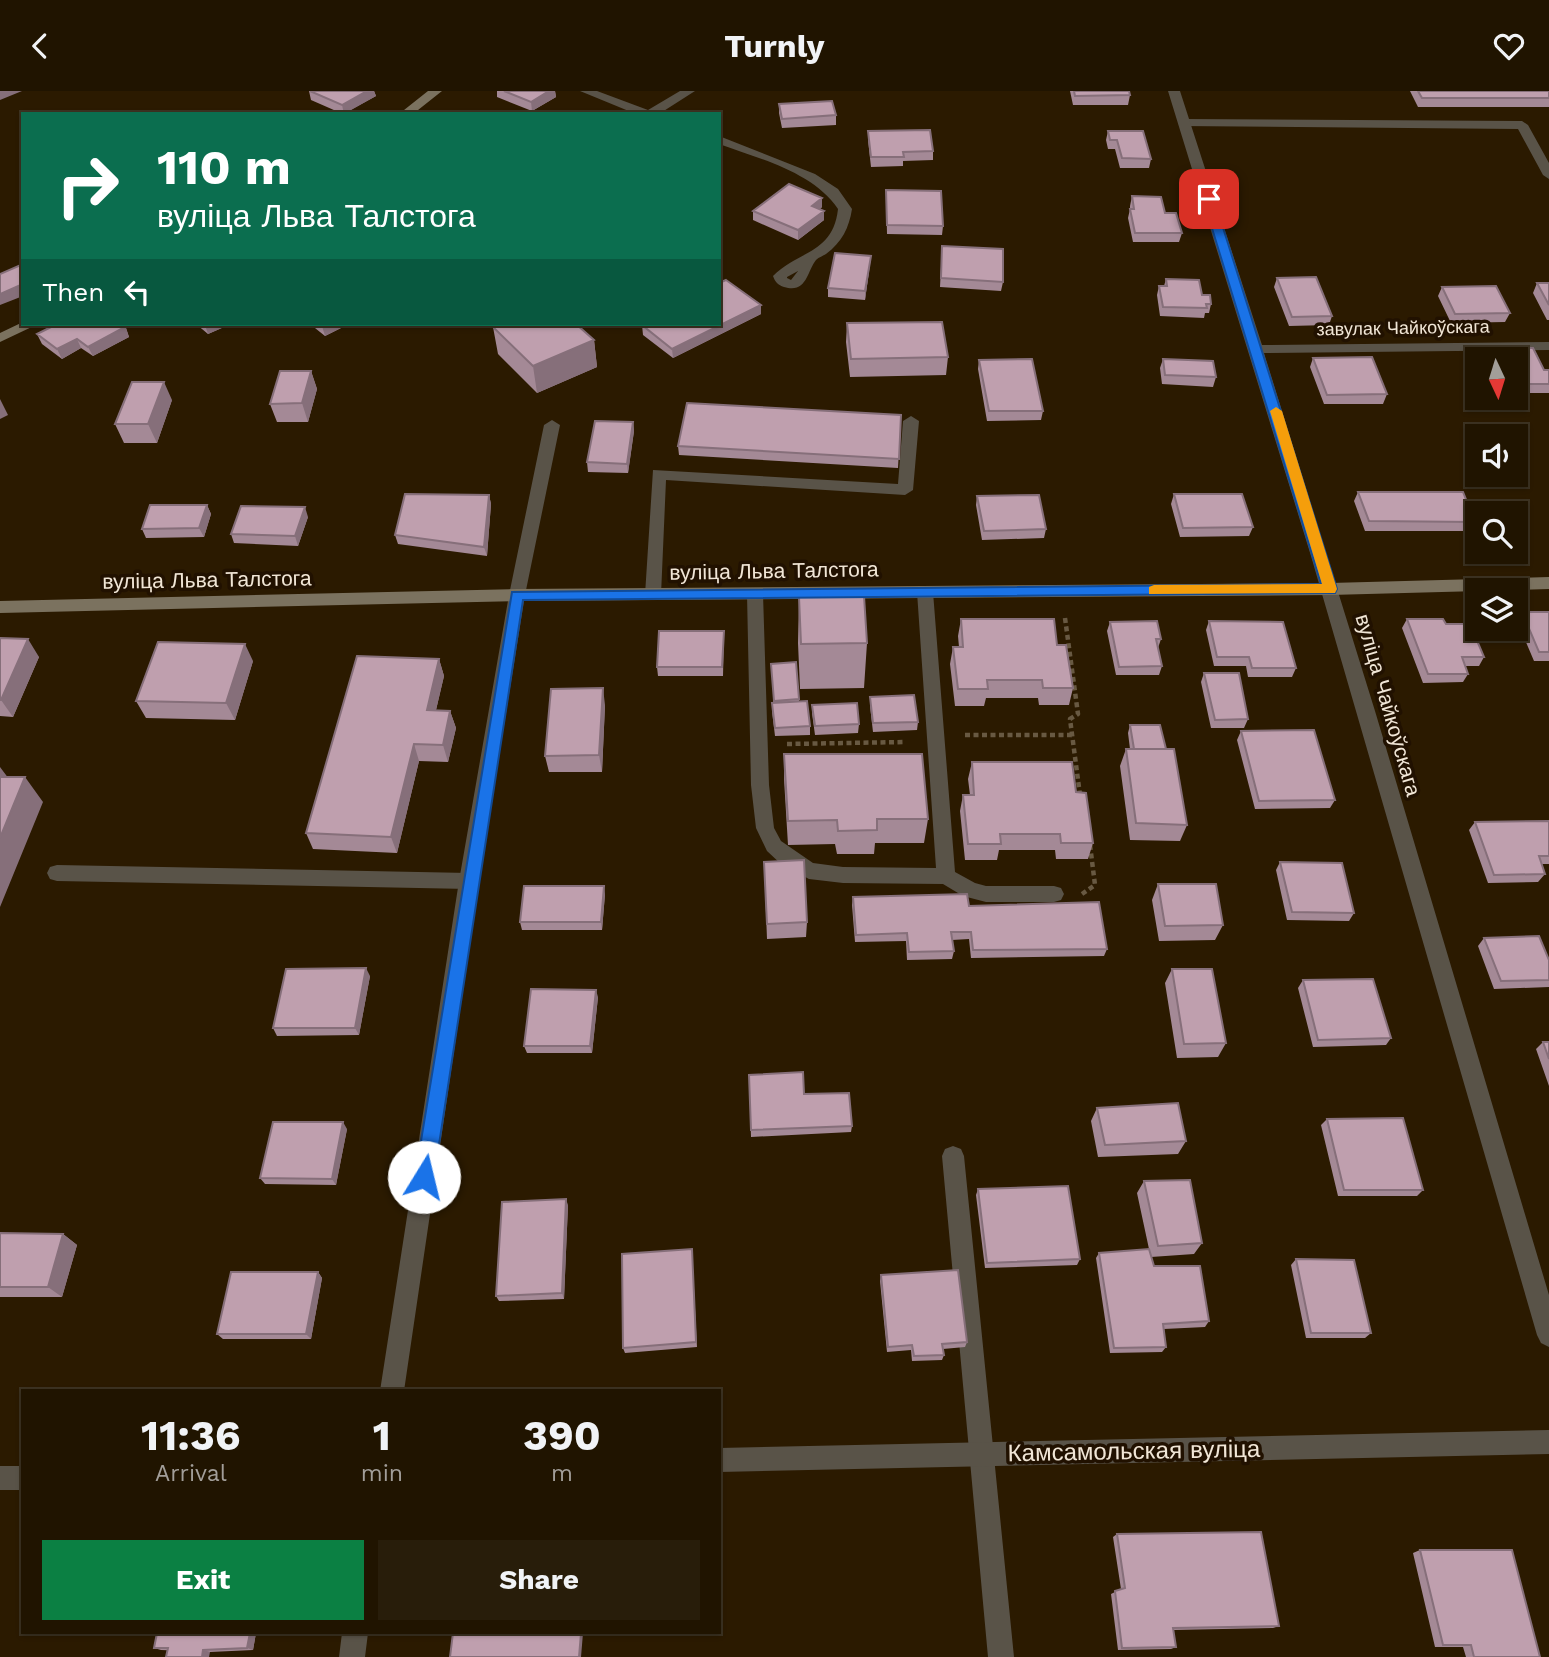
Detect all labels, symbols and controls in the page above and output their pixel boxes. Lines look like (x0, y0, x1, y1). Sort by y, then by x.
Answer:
icon: back (21, 27, 59, 65)
text: Turnly (724, 27, 825, 65)
icon: heart (1490, 27, 1528, 65)
text: 110 m (157, 138, 291, 196)
icon: right (42, 140, 133, 231)
pin (1179, 169, 1239, 229)
icon: arrive (1190, 180, 1228, 218)
text: вуліца Льва Талстога (157, 197, 476, 235)
icon: left (118, 273, 156, 311)
text: Then (42, 277, 104, 307)
street label: завулак Чайкоўскага (1316, 315, 1491, 340)
north arrow (1465, 347, 1528, 409)
map controls (1465, 347, 1528, 641)
button: sound (1465, 424, 1528, 487)
button: search (1465, 501, 1528, 564)
street label: вуліца Льва Талстога (669, 556, 879, 585)
street label: вуліца Льва Талстога (102, 565, 312, 594)
button: layers (1465, 578, 1528, 641)
street label: вуліца Чайкоўскага (1351, 611, 1427, 799)
position arrow (387, 1140, 461, 1214)
text: 11:36 (141, 1411, 241, 1460)
text: 1 (373, 1411, 391, 1460)
text: 390 (523, 1411, 601, 1460)
street label: Камсамольская вуліца (1007, 1435, 1261, 1467)
text: Arrival (155, 1460, 227, 1487)
text: min (361, 1460, 403, 1487)
text: m (551, 1460, 573, 1487)
button: Exit (42, 1540, 364, 1620)
button: Share (378, 1540, 700, 1620)

